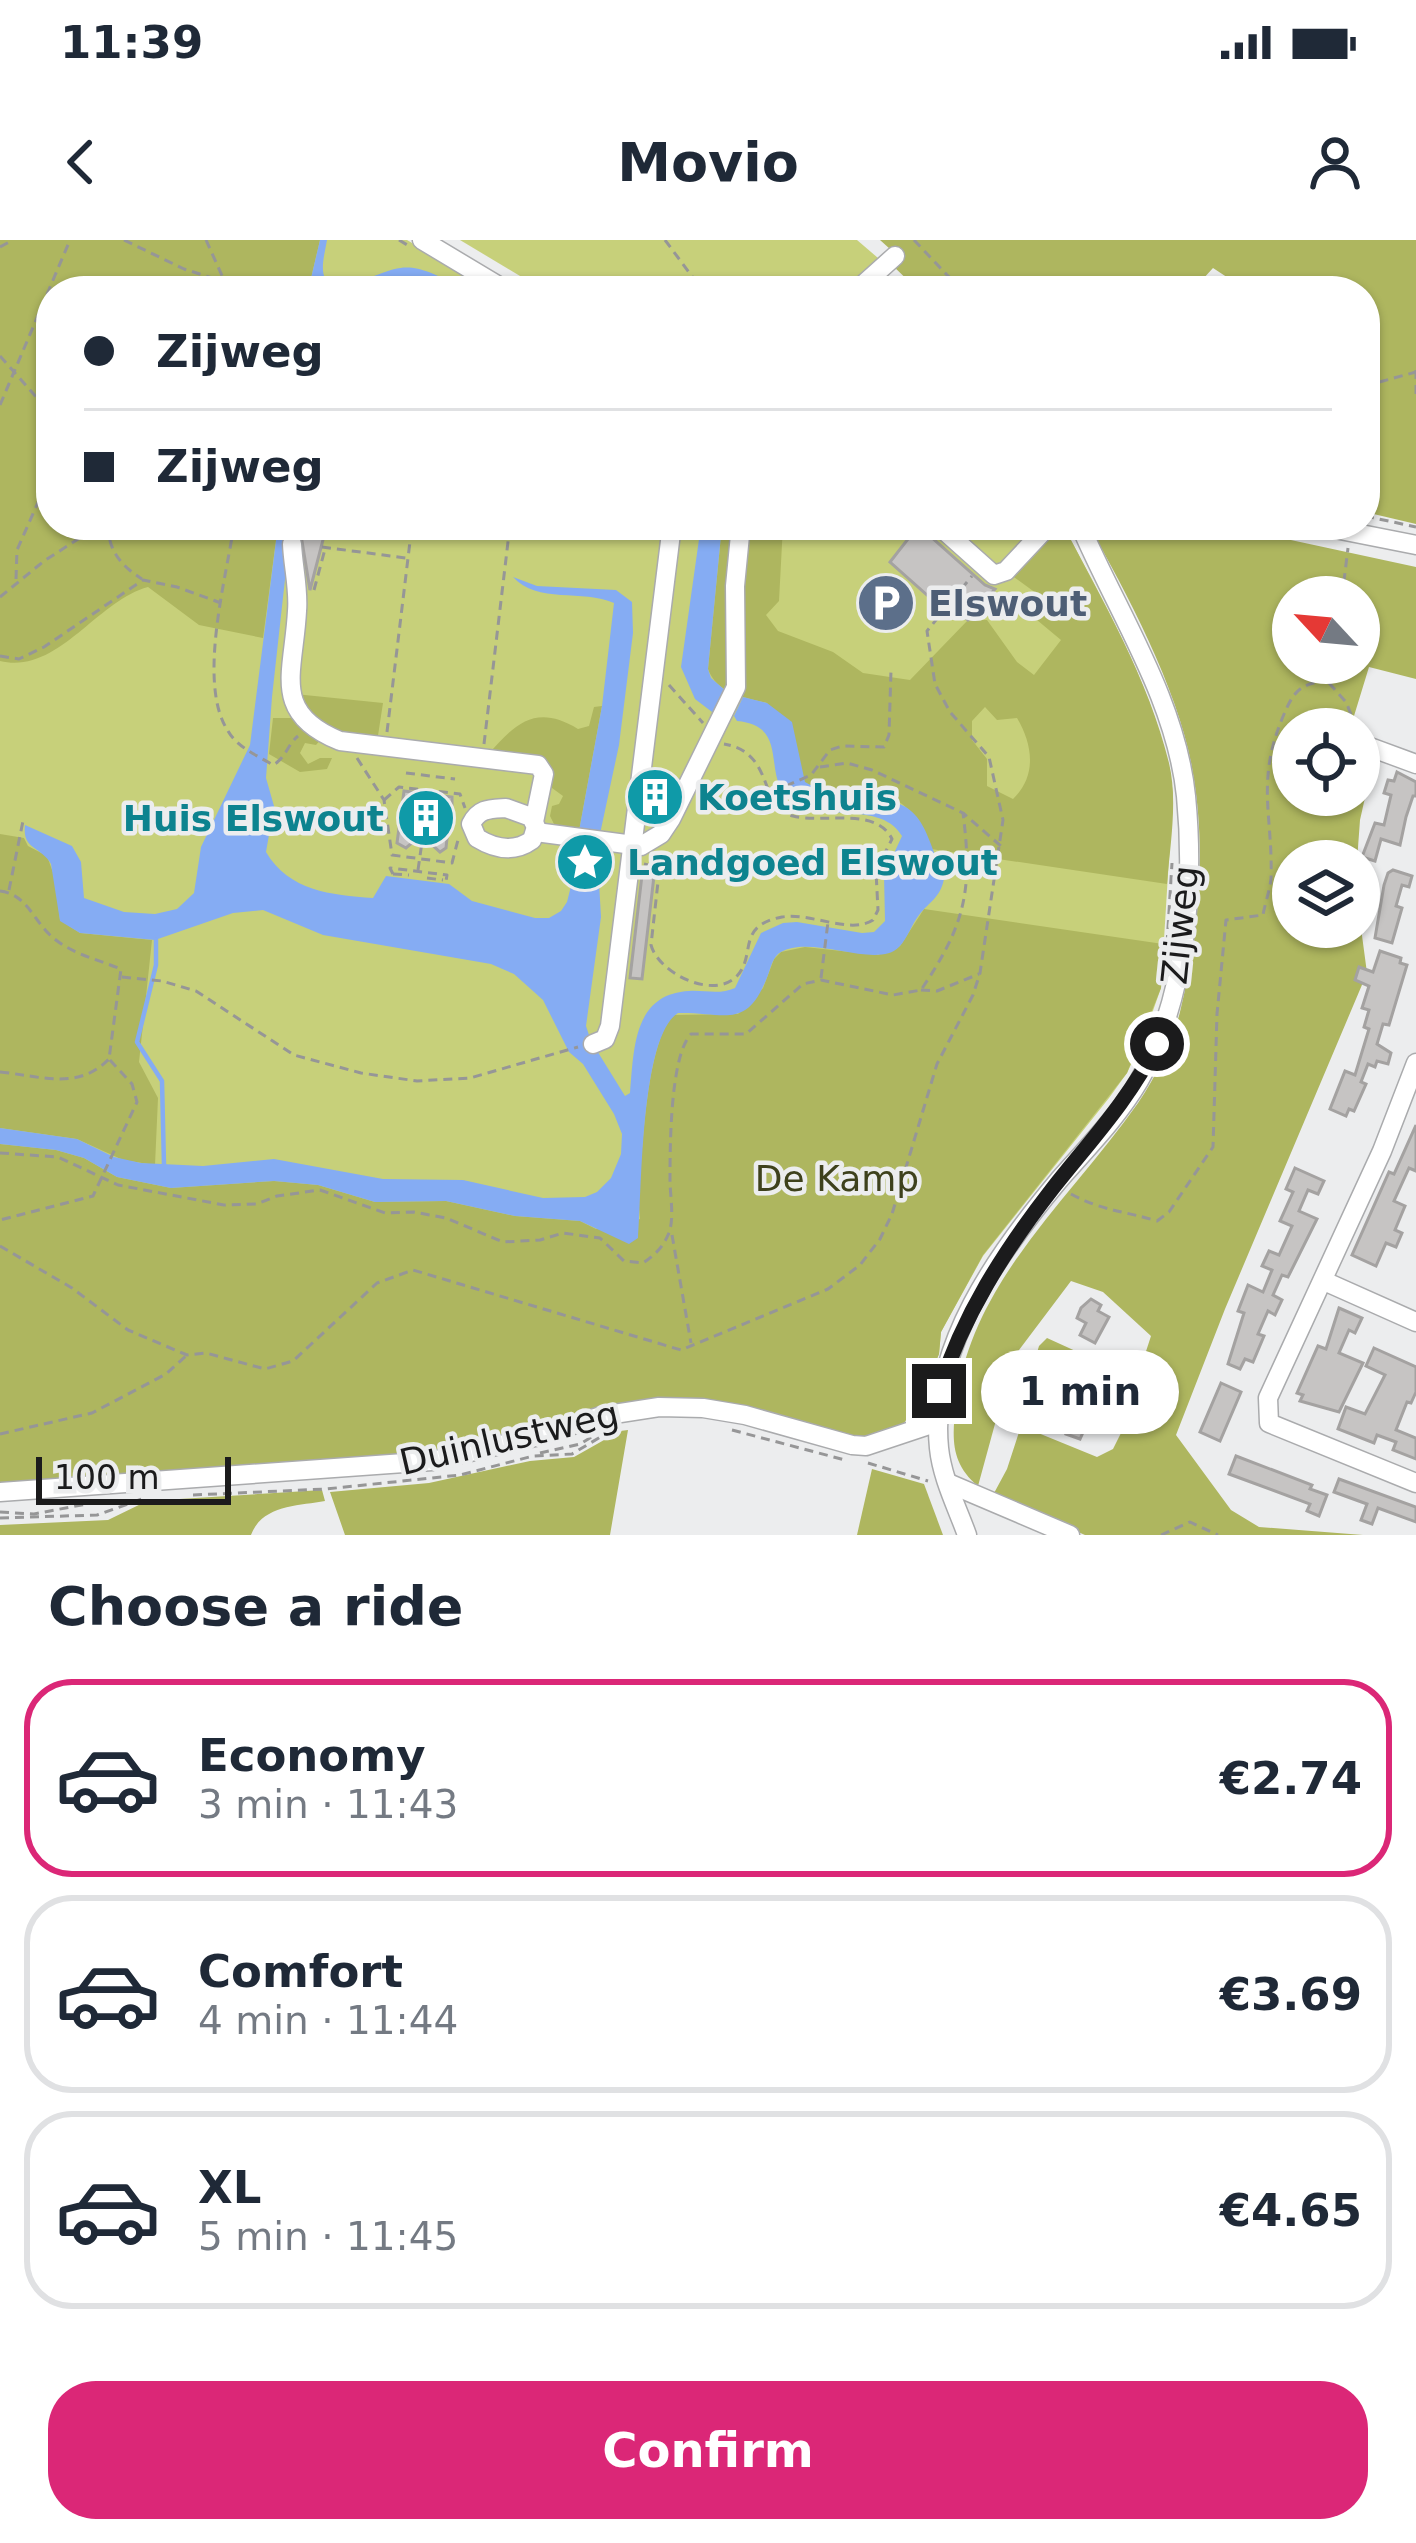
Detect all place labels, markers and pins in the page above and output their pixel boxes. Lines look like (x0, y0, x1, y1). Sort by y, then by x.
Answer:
parking icon: Elswout (855, 572, 917, 634)
place label: Elswout (928, 583, 1087, 624)
building icon: Koetshuis (624, 766, 686, 828)
place label: Koetshuis (697, 777, 897, 818)
building icon: Huis Elswout (395, 787, 457, 849)
place label: Huis Elswout (123, 798, 384, 839)
place icon: Landgoed Elswout (554, 831, 616, 893)
place label: Landgoed Elswout (627, 842, 998, 883)

